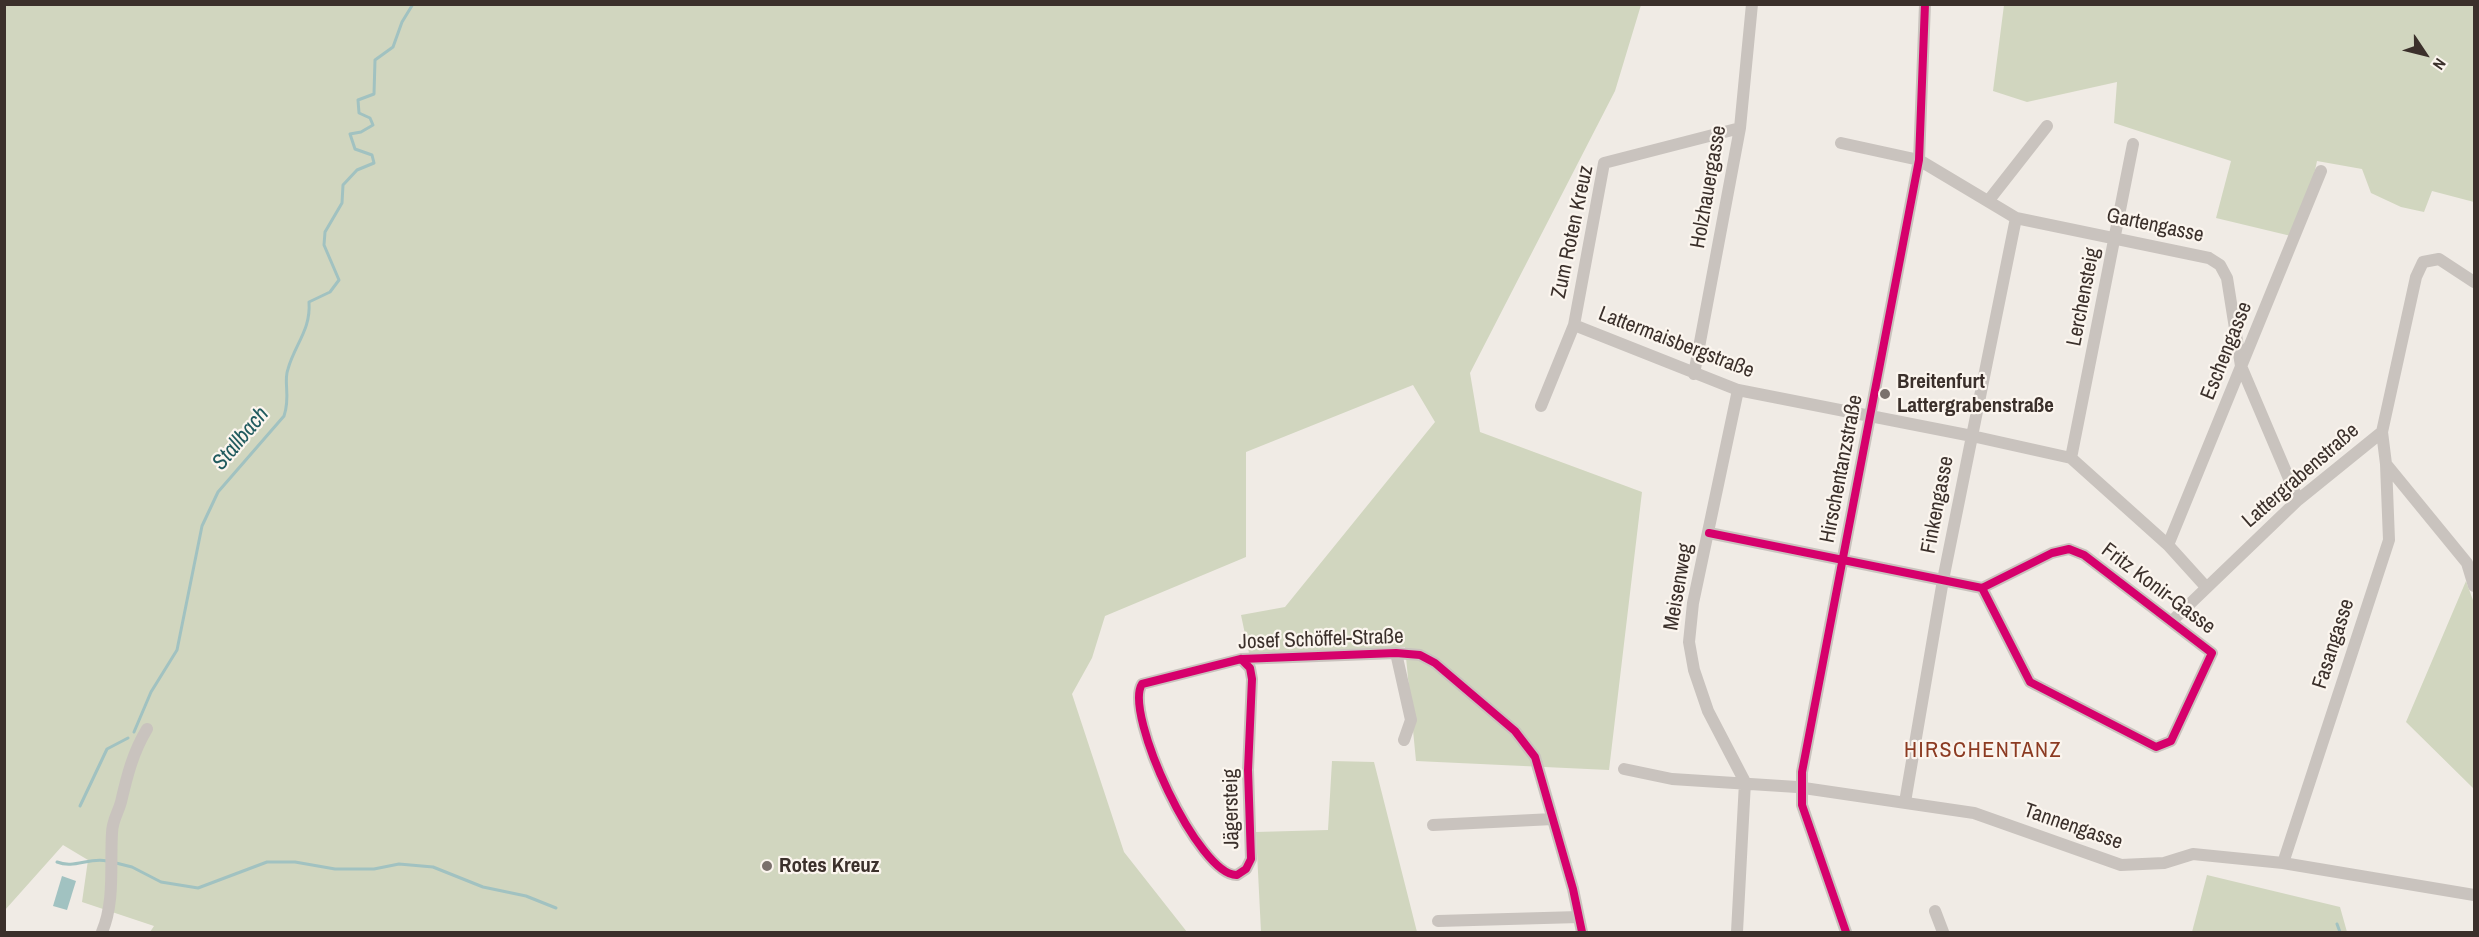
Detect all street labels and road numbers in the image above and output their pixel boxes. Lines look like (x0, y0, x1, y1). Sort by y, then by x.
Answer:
street label: Holzhauergasse (1686, 124, 1732, 250)
street label: Zum Roten Kreuz (1547, 163, 1599, 301)
street label: Gartengasse (2104, 203, 2206, 249)
street label: Lerchensteig (2062, 246, 2106, 348)
street label: Eschengasse (2196, 298, 2258, 404)
street label: Lattermaisbergstraße (1595, 302, 1757, 384)
street label: Hirschentanzstraße (1815, 393, 1869, 545)
street label: Lattergrabenstraße (2237, 418, 2365, 534)
street label: Finkengasse (1916, 454, 1960, 556)
street label: Fritz Konir-Gasse (2096, 538, 2220, 640)
street label: Meisenweg (1659, 541, 1699, 633)
street label: Fasangasse (2308, 596, 2360, 692)
street label: Josef Schöffel-Straße (1238, 625, 1404, 655)
street label: Jägersteig (1219, 769, 1245, 849)
street label: Tannengasse (2020, 798, 2126, 856)

